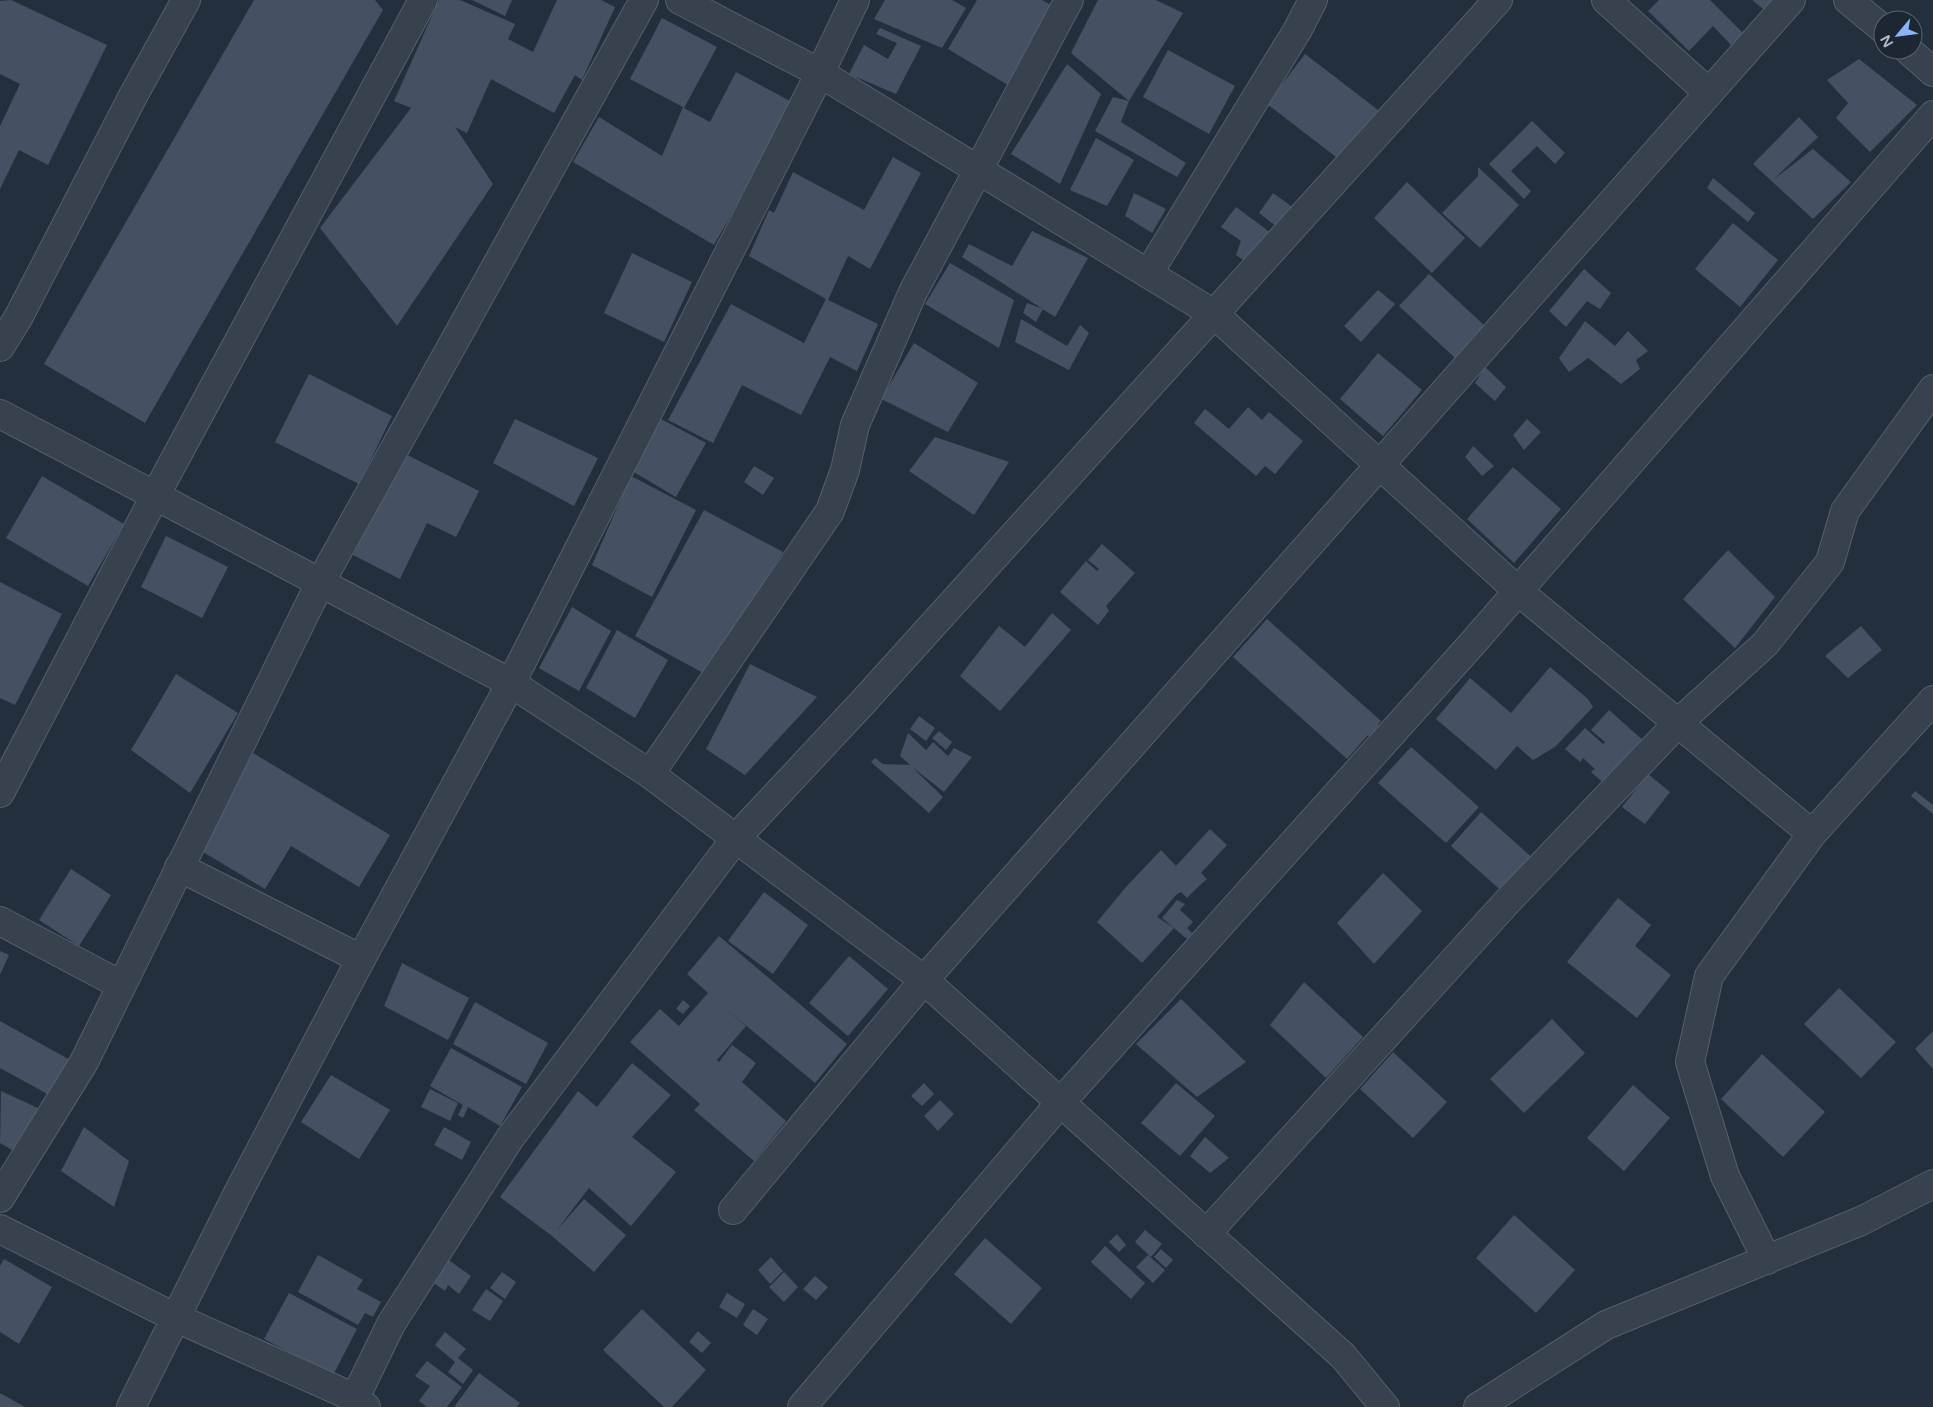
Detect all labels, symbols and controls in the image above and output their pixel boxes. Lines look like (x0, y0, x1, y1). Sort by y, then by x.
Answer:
north arrow (1873, 10, 1923, 60)
text: N (1877, 32, 1897, 50)

